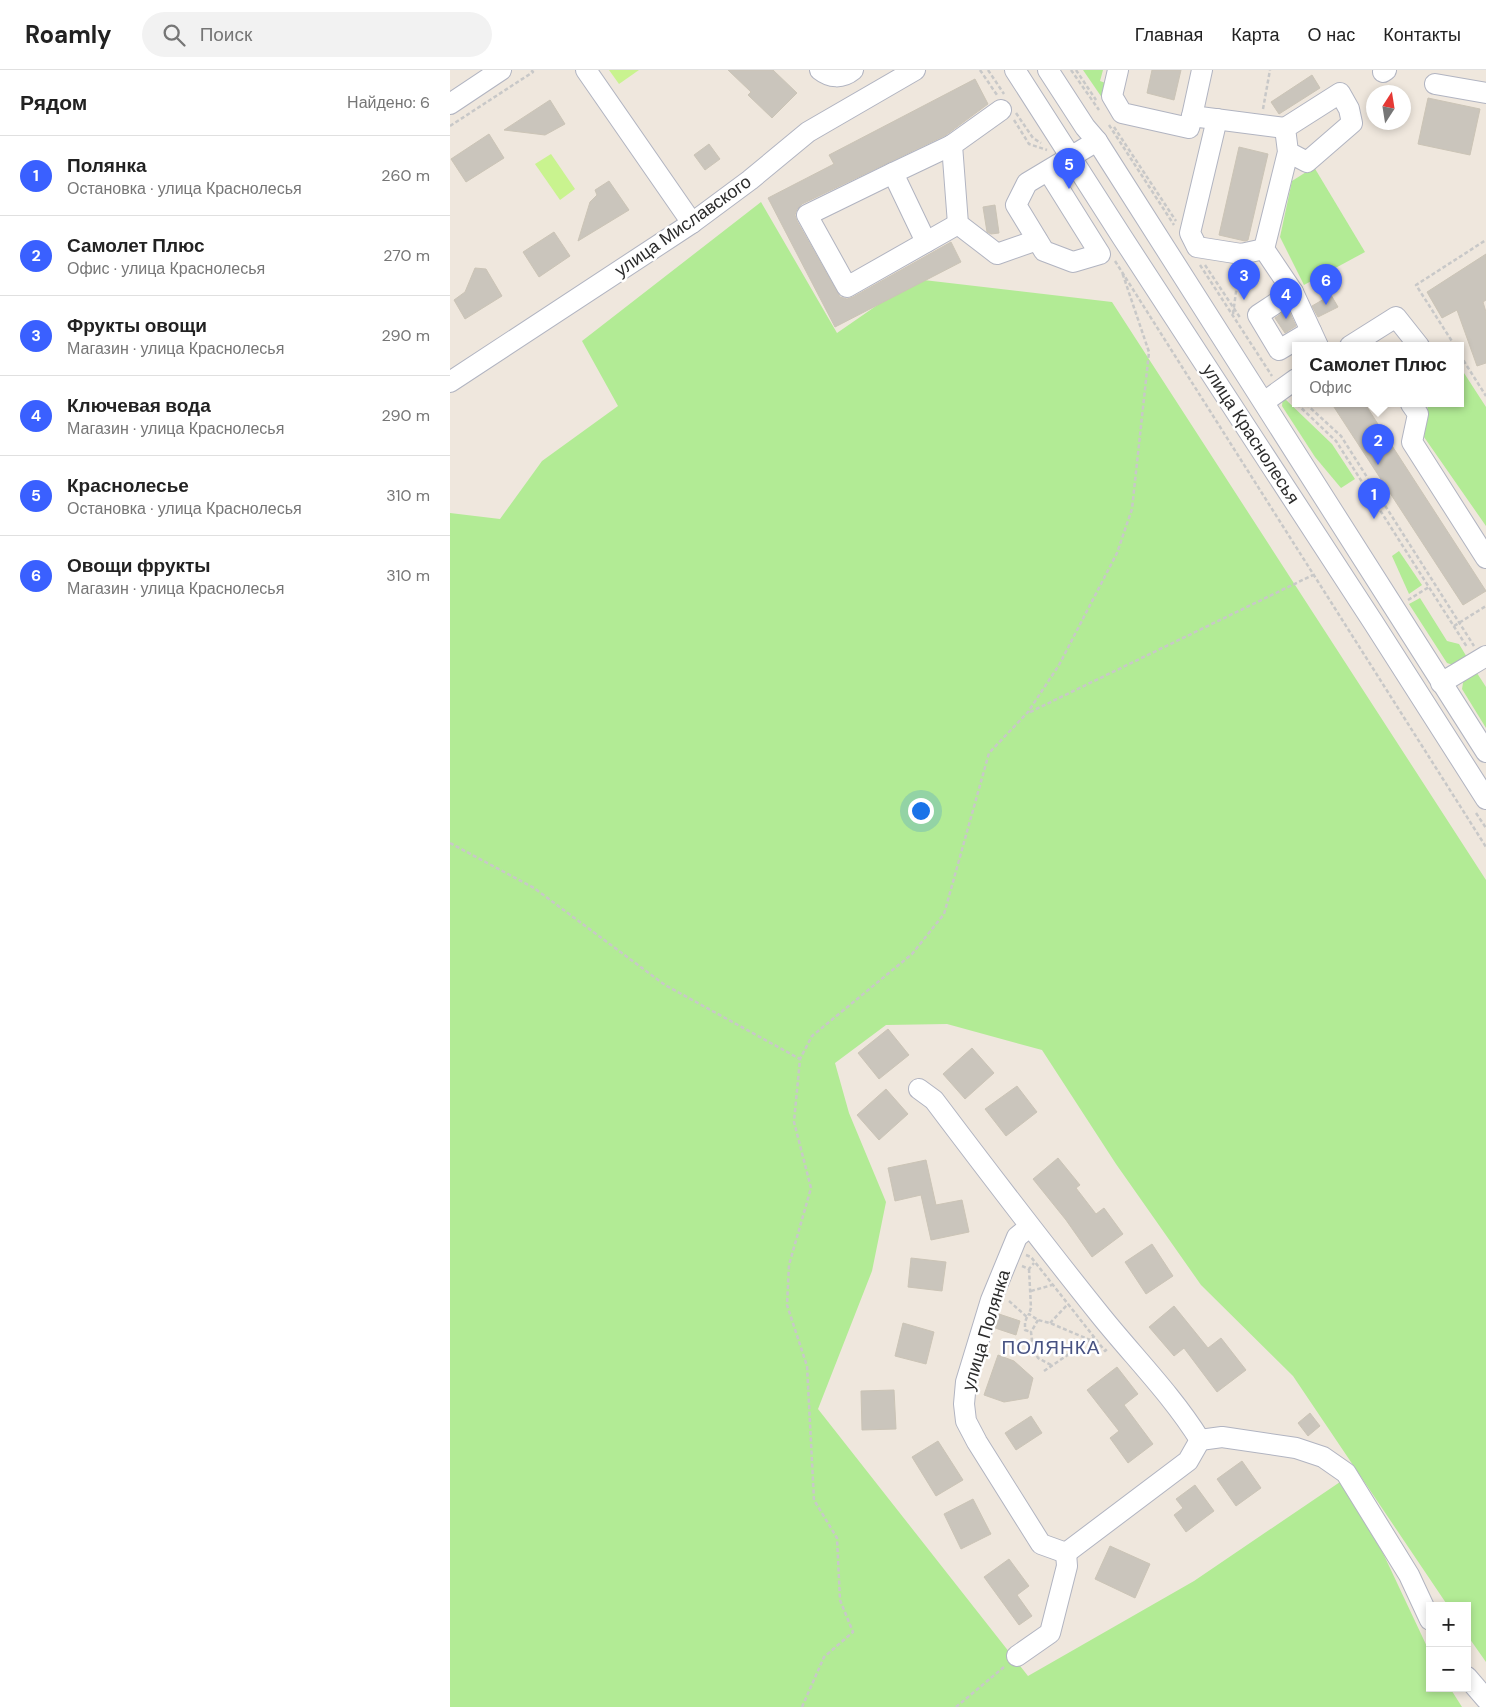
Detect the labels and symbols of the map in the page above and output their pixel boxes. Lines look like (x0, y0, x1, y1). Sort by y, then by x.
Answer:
north arrow (1366, 85, 1411, 130)
pin: 5 (1053, 148, 1085, 189)
street label: улица Миславского (610, 170, 756, 282)
pin: 3 (1228, 259, 1260, 300)
pin: 6 (1310, 264, 1342, 305)
pin: 4 (1270, 278, 1302, 319)
street label: улица Краснолесья (1197, 360, 1305, 508)
pin: 2 (1362, 424, 1394, 465)
pin: 1 (1358, 478, 1390, 519)
your location (908, 798, 934, 824)
street label: улица Полянка (956, 1266, 1016, 1393)
district label: ПОЛЯНКА (1002, 1335, 1100, 1360)

